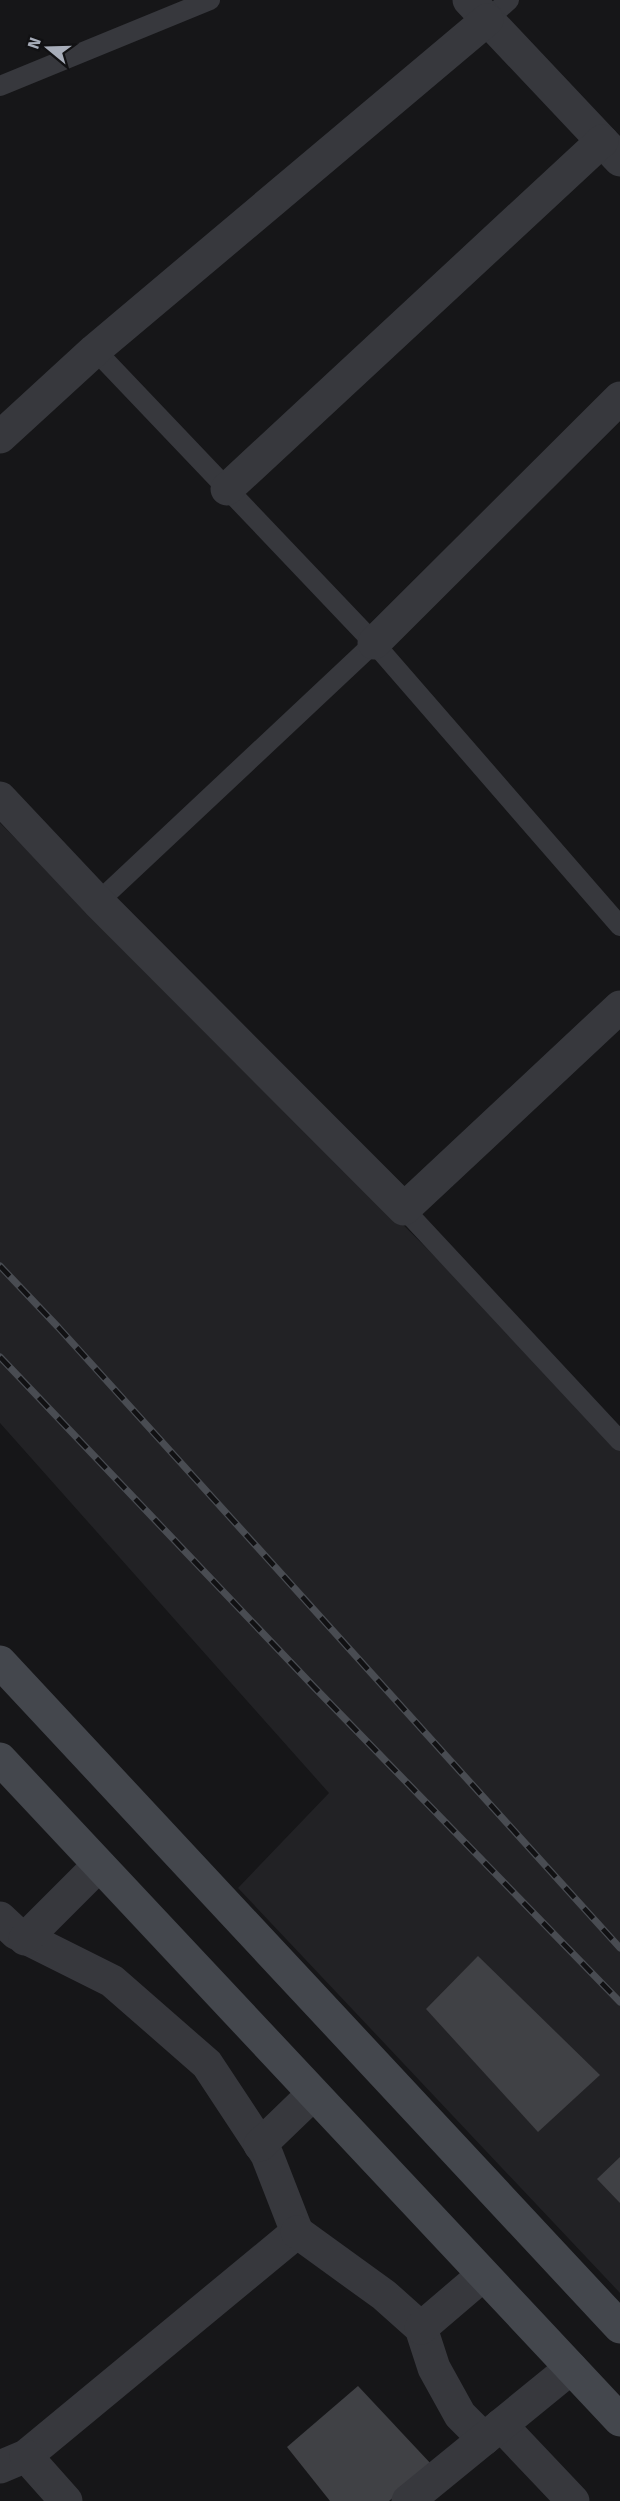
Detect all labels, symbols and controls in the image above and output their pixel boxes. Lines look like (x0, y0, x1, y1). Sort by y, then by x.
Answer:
north arrow (18, 18, 78, 78)
text: N (24, 35, 45, 51)

